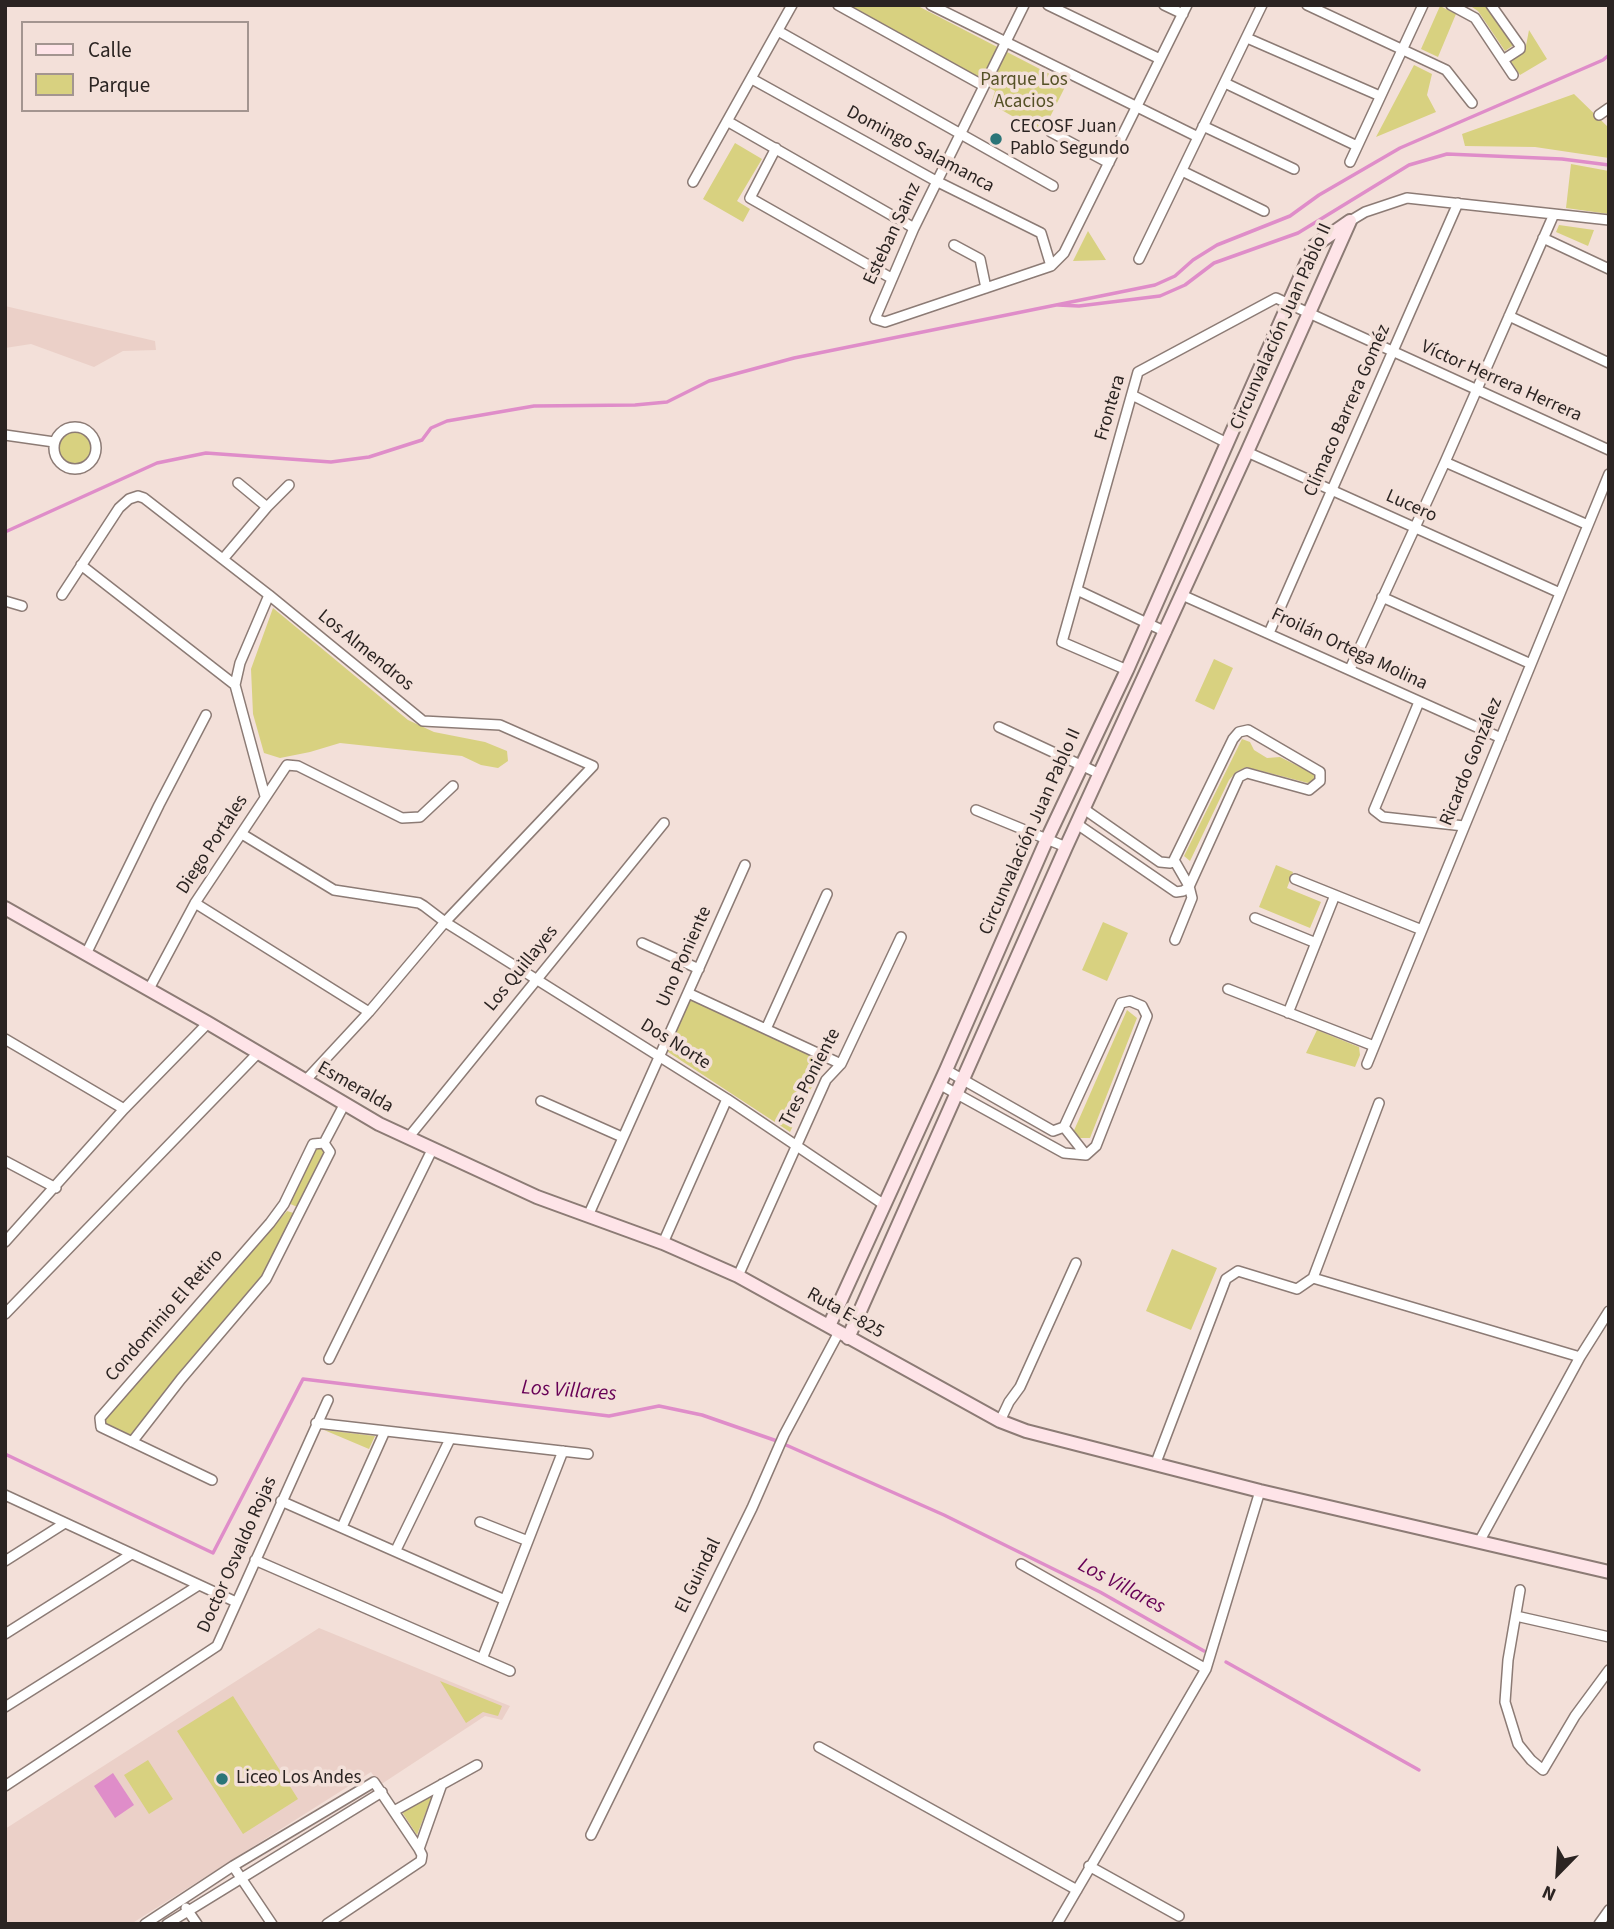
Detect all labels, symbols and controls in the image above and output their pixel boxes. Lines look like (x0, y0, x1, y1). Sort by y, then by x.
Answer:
legend (21, 21, 248, 112)
text: Calle (88, 35, 132, 65)
text: Parque (88, 70, 150, 100)
park label: Parque Los Acacios (980, 70, 1068, 114)
street label: Domingo Salamanca (842, 101, 998, 199)
place label: CECOSF Juan Pablo Segundo (1010, 117, 1129, 161)
marker: CECOSF Juan Pablo Segundo (988, 131, 1004, 147)
street label: Esteban Sainz (859, 179, 927, 289)
street label: Circunvalación Juan Pablo II (1226, 220, 1338, 434)
street label: Climaco Barrera Goméz (1300, 321, 1396, 501)
street label: Víctor Herrera Herrera (1417, 336, 1585, 428)
street label: Frontera (1091, 372, 1131, 444)
street label: Lucero (1382, 486, 1440, 528)
street label: Froilán Ortega Molina (1267, 604, 1431, 696)
street label: Los Almendros (312, 605, 418, 697)
street label: Ricardo González (1436, 694, 1508, 830)
street label: Circunvalación Juan Pablo II (975, 725, 1087, 939)
street label: Diego Portales (172, 791, 254, 899)
street label: Uno Poniente (653, 903, 717, 1011)
street label: Los Quillayes (480, 921, 564, 1017)
street label: Dos Norte (636, 1015, 714, 1075)
street label: Tres Poniente (776, 1025, 846, 1131)
street label: Esmeralda (313, 1057, 397, 1119)
street label: Condominio El Retiro (101, 1245, 229, 1387)
street label: Ruta E-825 (802, 1283, 888, 1345)
water label: Los Villares (521, 1376, 617, 1408)
street label: Doctor Osvaldo Rojas (193, 1473, 283, 1637)
street label: El Guindal (671, 1535, 727, 1617)
water label: Los Villares (1073, 1553, 1169, 1621)
place label: Liceo Los Andes (236, 1768, 361, 1790)
marker: Liceo Los Andes (214, 1771, 230, 1787)
north arrow (1523, 1838, 1593, 1908)
text: N (1538, 1878, 1561, 1908)

